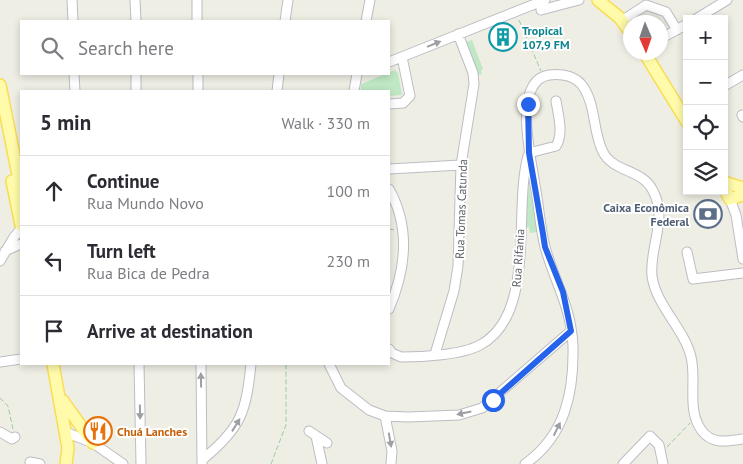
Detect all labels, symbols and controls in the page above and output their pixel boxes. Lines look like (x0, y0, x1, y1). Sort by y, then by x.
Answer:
north arrow (623, 15, 668, 60)
map controls (683, 15, 728, 195)
button: + (683, 15, 728, 60)
search box (20, 20, 390, 75)
building icon: Tropical 107,9 FM (488, 22, 518, 52)
place label: Tropical 107,9 FM (522, 23, 570, 52)
icon: search (38, 34, 66, 62)
text: Search here (78, 36, 174, 60)
one-way arrow (427, 40, 442, 48)
button: − (683, 60, 728, 105)
route end (517, 93, 540, 116)
button: locate (683, 105, 728, 150)
text: 5 min (40, 109, 91, 136)
text: Walk · 330 m (281, 113, 370, 133)
button: layers (683, 150, 728, 195)
street label: Rua Tomas Catunda (452, 159, 470, 259)
text: Continue (87, 169, 159, 193)
icon: ahead (40, 177, 68, 205)
text: 100 m (327, 181, 370, 201)
text: Rua Mundo Novo (87, 193, 204, 213)
bank icon: Caixa Econômica Federal (693, 199, 723, 229)
place label: Caixa Econômica Federal (603, 200, 689, 229)
street label: Rua Rifania (508, 228, 528, 288)
text: Turn left (87, 239, 156, 263)
icon: left (40, 247, 68, 275)
text: 230 m (327, 251, 370, 271)
text: Rua Bica de Pedra (87, 263, 210, 283)
icon: arrive (40, 317, 68, 345)
text: Arrive at destination (87, 319, 253, 343)
one-way arrow (197, 372, 205, 388)
route start (482, 389, 505, 412)
one-way arrow (136, 405, 144, 421)
one-way arrow (457, 409, 472, 417)
restaurant icon: Chuá Lanches (83, 416, 113, 446)
one-way arrow (231, 419, 241, 432)
one-way arrow (554, 422, 562, 436)
place label: Chuá Lanches (117, 424, 187, 439)
one-way arrow (386, 432, 394, 448)

